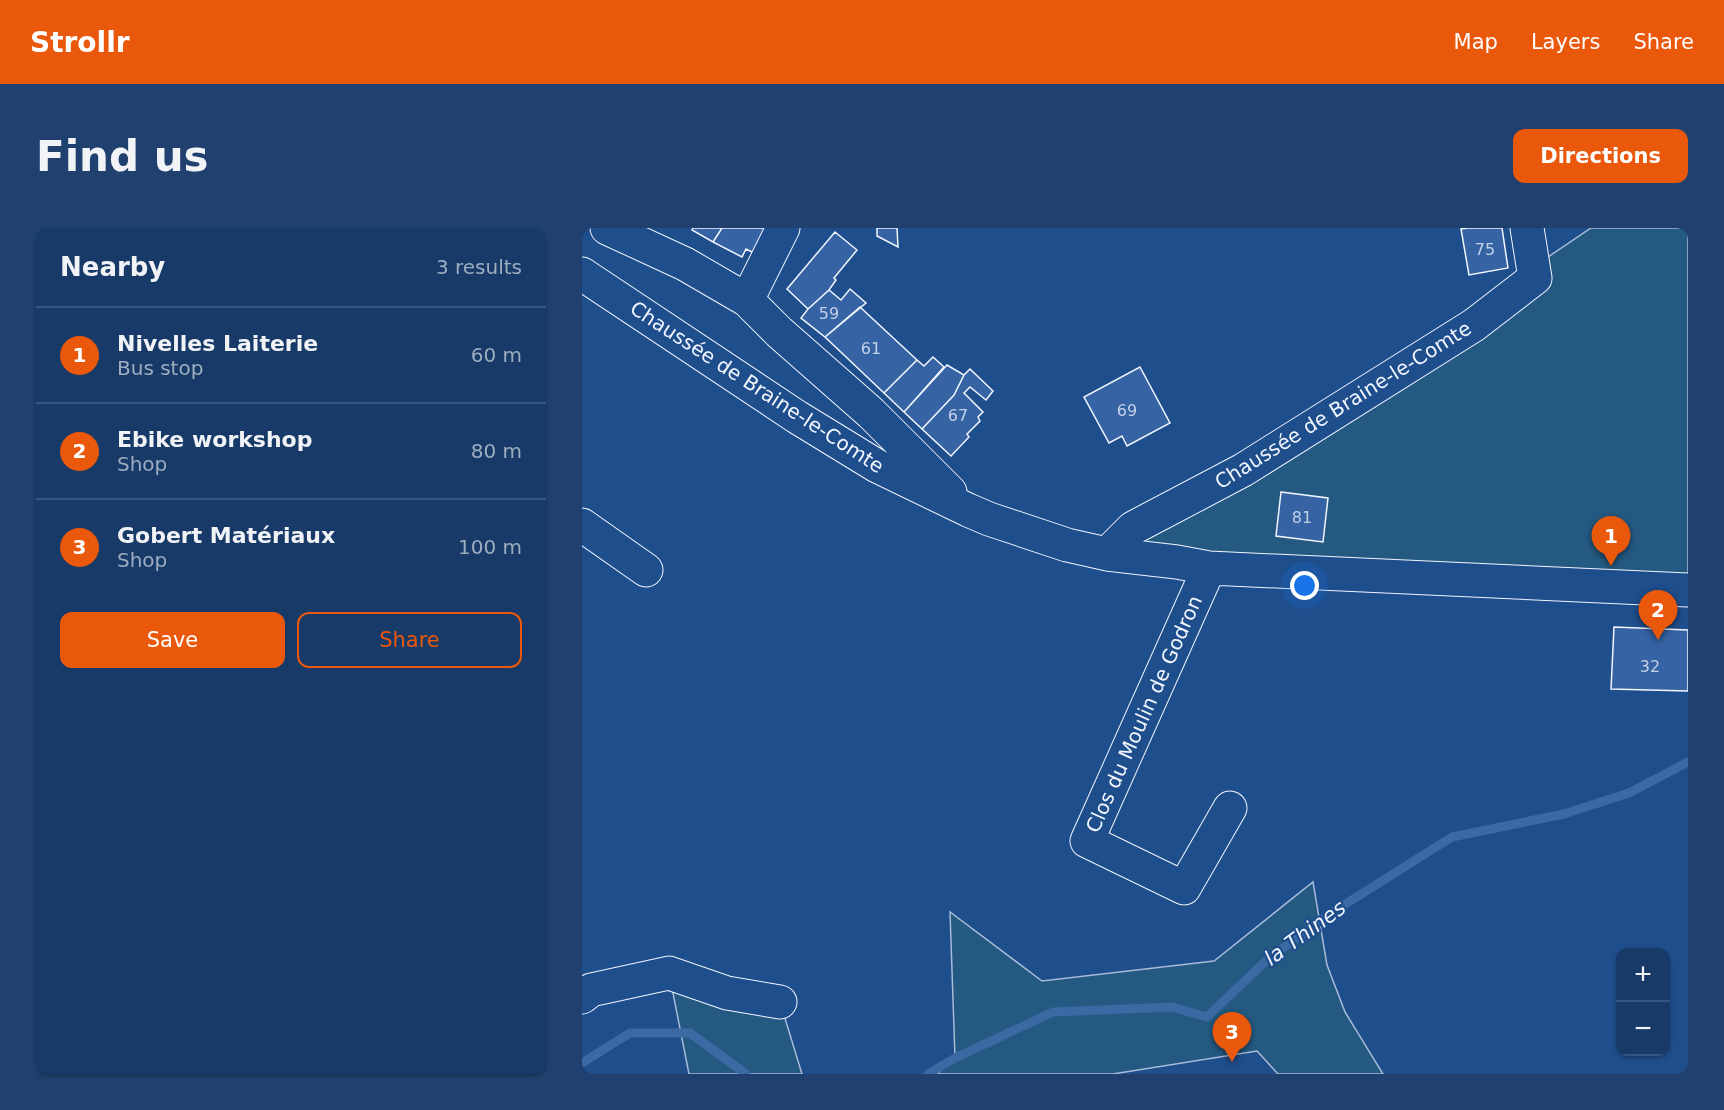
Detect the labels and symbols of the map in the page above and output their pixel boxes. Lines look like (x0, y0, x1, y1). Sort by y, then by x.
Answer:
house number: 75 (1475, 240, 1495, 259)
street label: Chaussée de Braine-le-Comte (626, 296, 888, 478)
house number: 59 (819, 304, 839, 323)
street label: Chaussée de Braine-le-Comte (1210, 316, 1476, 494)
house number: 61 (861, 339, 881, 358)
house number: 69 (1117, 401, 1137, 420)
house number: 67 (948, 406, 968, 425)
house number: 81 (1292, 508, 1312, 527)
pin: 1 (1592, 516, 1630, 566)
your location (1290, 571, 1319, 600)
pin: 2 (1638, 590, 1678, 640)
street label: Clos du Moulin de Godron (1081, 592, 1207, 836)
house number: 32 (1640, 657, 1660, 676)
water label: la Thines (1260, 895, 1350, 970)
pin: 3 (1212, 1012, 1252, 1062)

